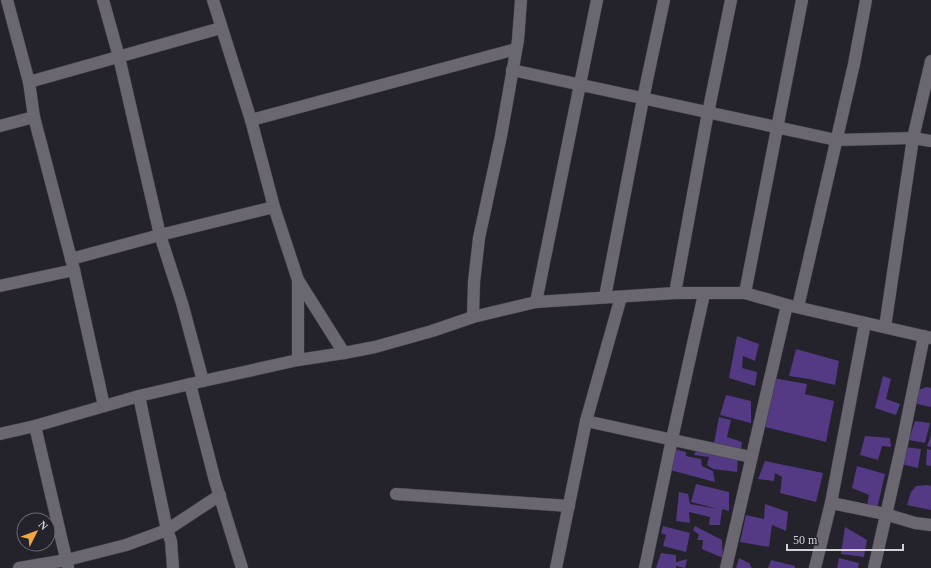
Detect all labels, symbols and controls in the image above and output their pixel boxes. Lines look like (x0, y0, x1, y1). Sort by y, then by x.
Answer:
north arrow (16, 512, 56, 552)
text: N (36, 518, 51, 532)
scale bar (787, 526, 903, 552)
text: 50 m (793, 533, 818, 547)

